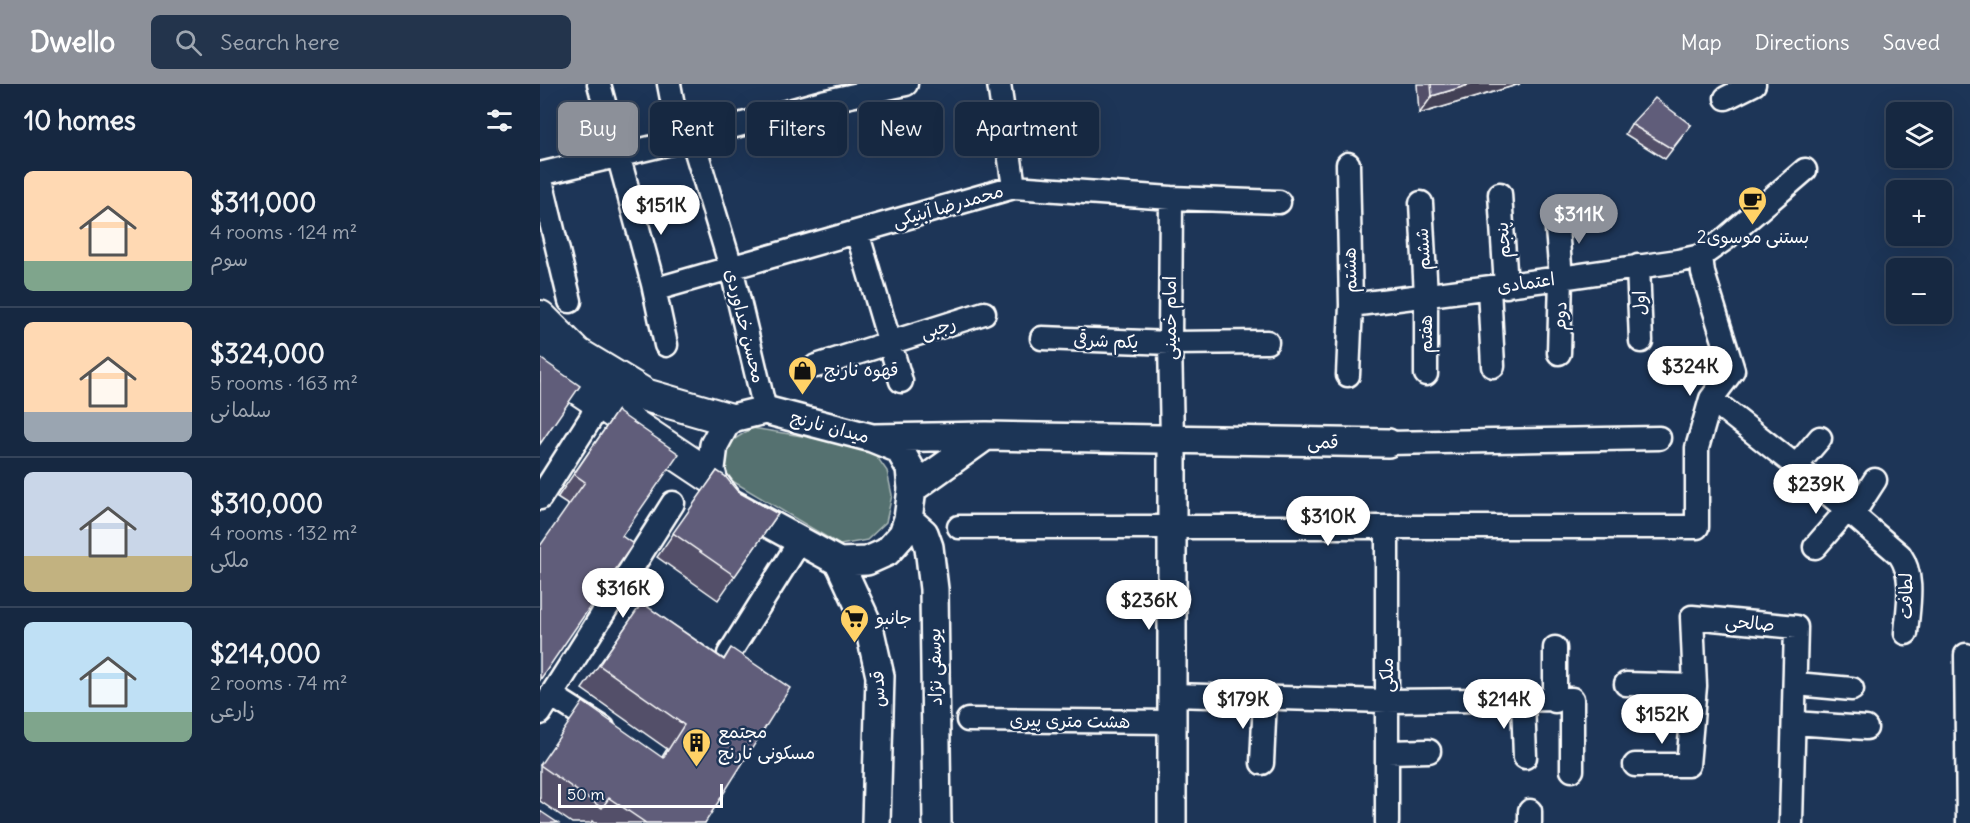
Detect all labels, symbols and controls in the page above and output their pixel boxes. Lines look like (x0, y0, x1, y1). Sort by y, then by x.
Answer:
search box (151, 15, 571, 69)
text: Dwello (30, 24, 115, 60)
icon: search (172, 26, 205, 59)
text: Search here (220, 28, 340, 56)
text: Map (1681, 29, 1722, 56)
text: Directions (1755, 29, 1849, 56)
text: Saved (1882, 29, 1940, 56)
chip: Buy (558, 102, 638, 156)
chip: Rent (650, 102, 735, 156)
chip: Filters (747, 102, 847, 156)
chip: New (859, 102, 943, 156)
chip: Apartment (955, 102, 1099, 156)
map controls (1886, 102, 1952, 324)
button: layers (1886, 102, 1952, 168)
text: 10 homes (24, 104, 136, 137)
icon: filters (483, 104, 516, 137)
street label: محمدرضا آبنیکی (890, 179, 1006, 232)
button: + (1886, 180, 1952, 246)
cafe icon: بستنی موسوی2 (1737, 184, 1769, 226)
pin: $151K (619, 185, 703, 236)
text: $311,000 (210, 186, 316, 219)
text: $151K (636, 192, 686, 217)
pin: $311K (1537, 194, 1621, 245)
icon: home (72, 195, 144, 267)
text: $311K (1554, 201, 1604, 226)
text: 4 rooms · 124 m² (210, 219, 357, 244)
street label: پنجم (1490, 221, 1518, 259)
place label: بستنی موسوی2 (1697, 225, 1809, 248)
street label: ششم (1410, 227, 1438, 271)
text: سوم (210, 246, 248, 271)
street label: هشتم (1338, 247, 1364, 293)
button: − (1886, 258, 1952, 324)
street label: محسن خداوردی (720, 266, 771, 385)
street label: اعتمادی (1496, 267, 1556, 298)
street label: امام خمینی (1158, 276, 1184, 360)
street label: اول (1628, 290, 1651, 316)
street label: دوم (1547, 301, 1575, 331)
street label: رجبی (917, 311, 959, 344)
street label: هفتم (1414, 315, 1440, 353)
street label: یکم شرقی (1073, 328, 1139, 356)
text: $324,000 (210, 337, 325, 370)
icon: home (72, 346, 144, 418)
pin: $324K (1648, 346, 1732, 397)
text: $324K (1662, 353, 1719, 378)
shop icon: قهوه نارنج (787, 354, 819, 396)
place label: قهوه نارنج (824, 358, 899, 382)
text: 5 rooms · 163 m² (210, 370, 358, 395)
text: سلمانی (210, 397, 271, 422)
street label: میدان نارنج (788, 405, 872, 449)
street label: قمی (1307, 430, 1339, 453)
pin: $239K (1774, 464, 1858, 515)
text: $239K (1787, 471, 1845, 496)
text: $310,000 (210, 487, 323, 520)
icon: home (72, 496, 144, 568)
pin: $310K (1286, 496, 1370, 547)
text: $310K (1300, 503, 1356, 528)
text: 4 rooms · 132 m² (210, 520, 357, 545)
text: ملکی (210, 547, 249, 572)
pin: $316K (581, 568, 665, 619)
street label: لطافت (1894, 573, 1917, 619)
text: $316K (596, 575, 650, 600)
pin: $236K (1107, 580, 1191, 631)
text: $236K (1120, 587, 1178, 612)
supermarket icon: جانبو (839, 602, 871, 644)
place label: جانبو (874, 606, 912, 629)
street label: صالحی (1724, 609, 1776, 636)
street label: یوسفی نژاد (922, 628, 947, 706)
text: $214,000 (210, 637, 321, 670)
icon: home (72, 646, 144, 718)
street label: ملکی (1375, 657, 1398, 693)
text: 2 rooms · 74 m² (210, 670, 347, 695)
street label: قدس (865, 670, 890, 708)
pin: $179K (1201, 679, 1285, 730)
pin: $214K (1462, 679, 1546, 730)
text: $179K (1217, 686, 1269, 711)
text: $214K (1477, 686, 1531, 711)
pin: $152K (1620, 694, 1704, 745)
text: زارعی (210, 697, 255, 722)
text: $152K (1635, 701, 1689, 726)
street label: هشت متری پیری (1009, 708, 1131, 734)
place label: مجتمع مسکونی نارنج (718, 720, 815, 765)
building icon: مجتمع مسکونی نارنج (681, 726, 713, 768)
scale bar (558, 781, 723, 808)
text: 50 m (567, 784, 605, 804)

